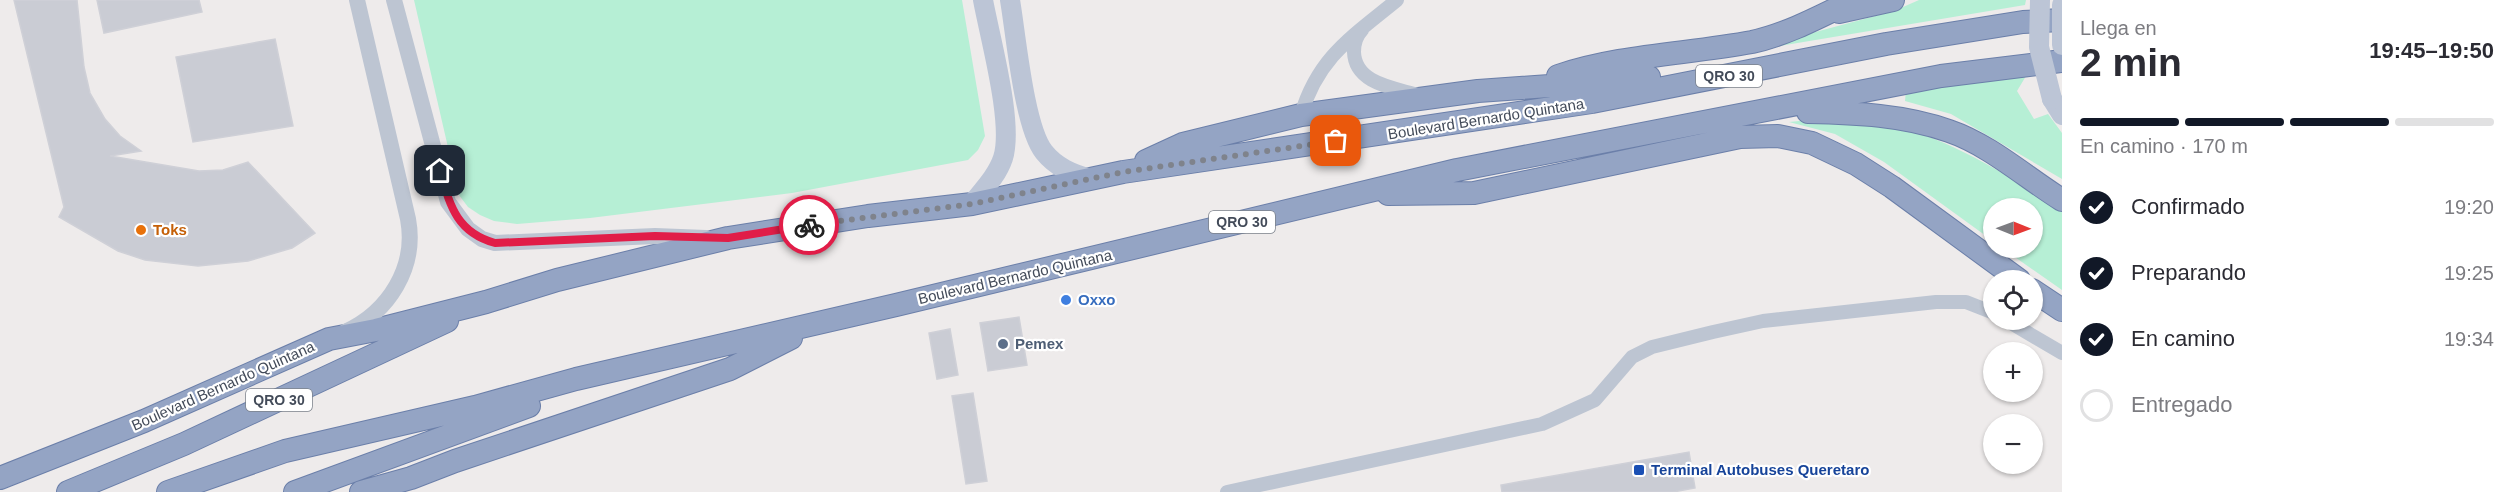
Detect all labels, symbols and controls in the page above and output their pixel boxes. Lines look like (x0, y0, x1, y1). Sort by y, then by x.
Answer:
text: Llega en (2080, 17, 2157, 39)
text: 19:45–19:50 (2369, 38, 2494, 63)
text: 2 min (2080, 41, 2182, 84)
road number: QRO 30 (1696, 65, 1762, 87)
street label: Boulevard Bernardo Quintana (1387, 94, 1586, 142)
pin (1310, 115, 1361, 166)
icon: bag (1319, 124, 1352, 157)
text: En camino · 170 m (2080, 135, 2248, 157)
pin (414, 145, 465, 196)
icon: home (423, 154, 456, 187)
icon: check (2080, 191, 2113, 224)
text: Confirmado (2131, 194, 2245, 219)
courier (779, 195, 839, 255)
text: 19:20 (2444, 196, 2494, 218)
north arrow (1983, 198, 2043, 258)
map controls (1983, 198, 2043, 474)
icon: bike (793, 209, 826, 242)
road number: QRO 30 (1209, 211, 1275, 233)
place label: Toks (153, 221, 187, 238)
marker: Toks (134, 223, 148, 237)
street label: Boulevard Bernardo Quintana (916, 246, 1114, 307)
icon: check (2080, 257, 2113, 290)
text: Preparando (2131, 260, 2246, 285)
text: 19:25 (2444, 262, 2494, 284)
button: locate (1983, 270, 2043, 330)
place label: Oxxo (1078, 291, 1116, 308)
marker: Oxxo (1059, 293, 1073, 307)
icon: check (2080, 323, 2113, 356)
text: En camino (2131, 326, 2235, 351)
text: 19:34 (2444, 328, 2494, 350)
place label: Pemex (1015, 335, 1064, 352)
street label: Boulevard Bernardo Quintana (129, 337, 318, 434)
marker: Pemex (996, 337, 1010, 351)
button: + (1983, 342, 2043, 402)
road number: QRO 30 (246, 389, 312, 411)
text: Entregado (2131, 392, 2233, 417)
button: − (1983, 414, 2043, 474)
place label: Terminal Autobuses Queretaro (1651, 461, 1869, 478)
marker: Terminal Autobuses Queretaro (1632, 463, 1646, 477)

